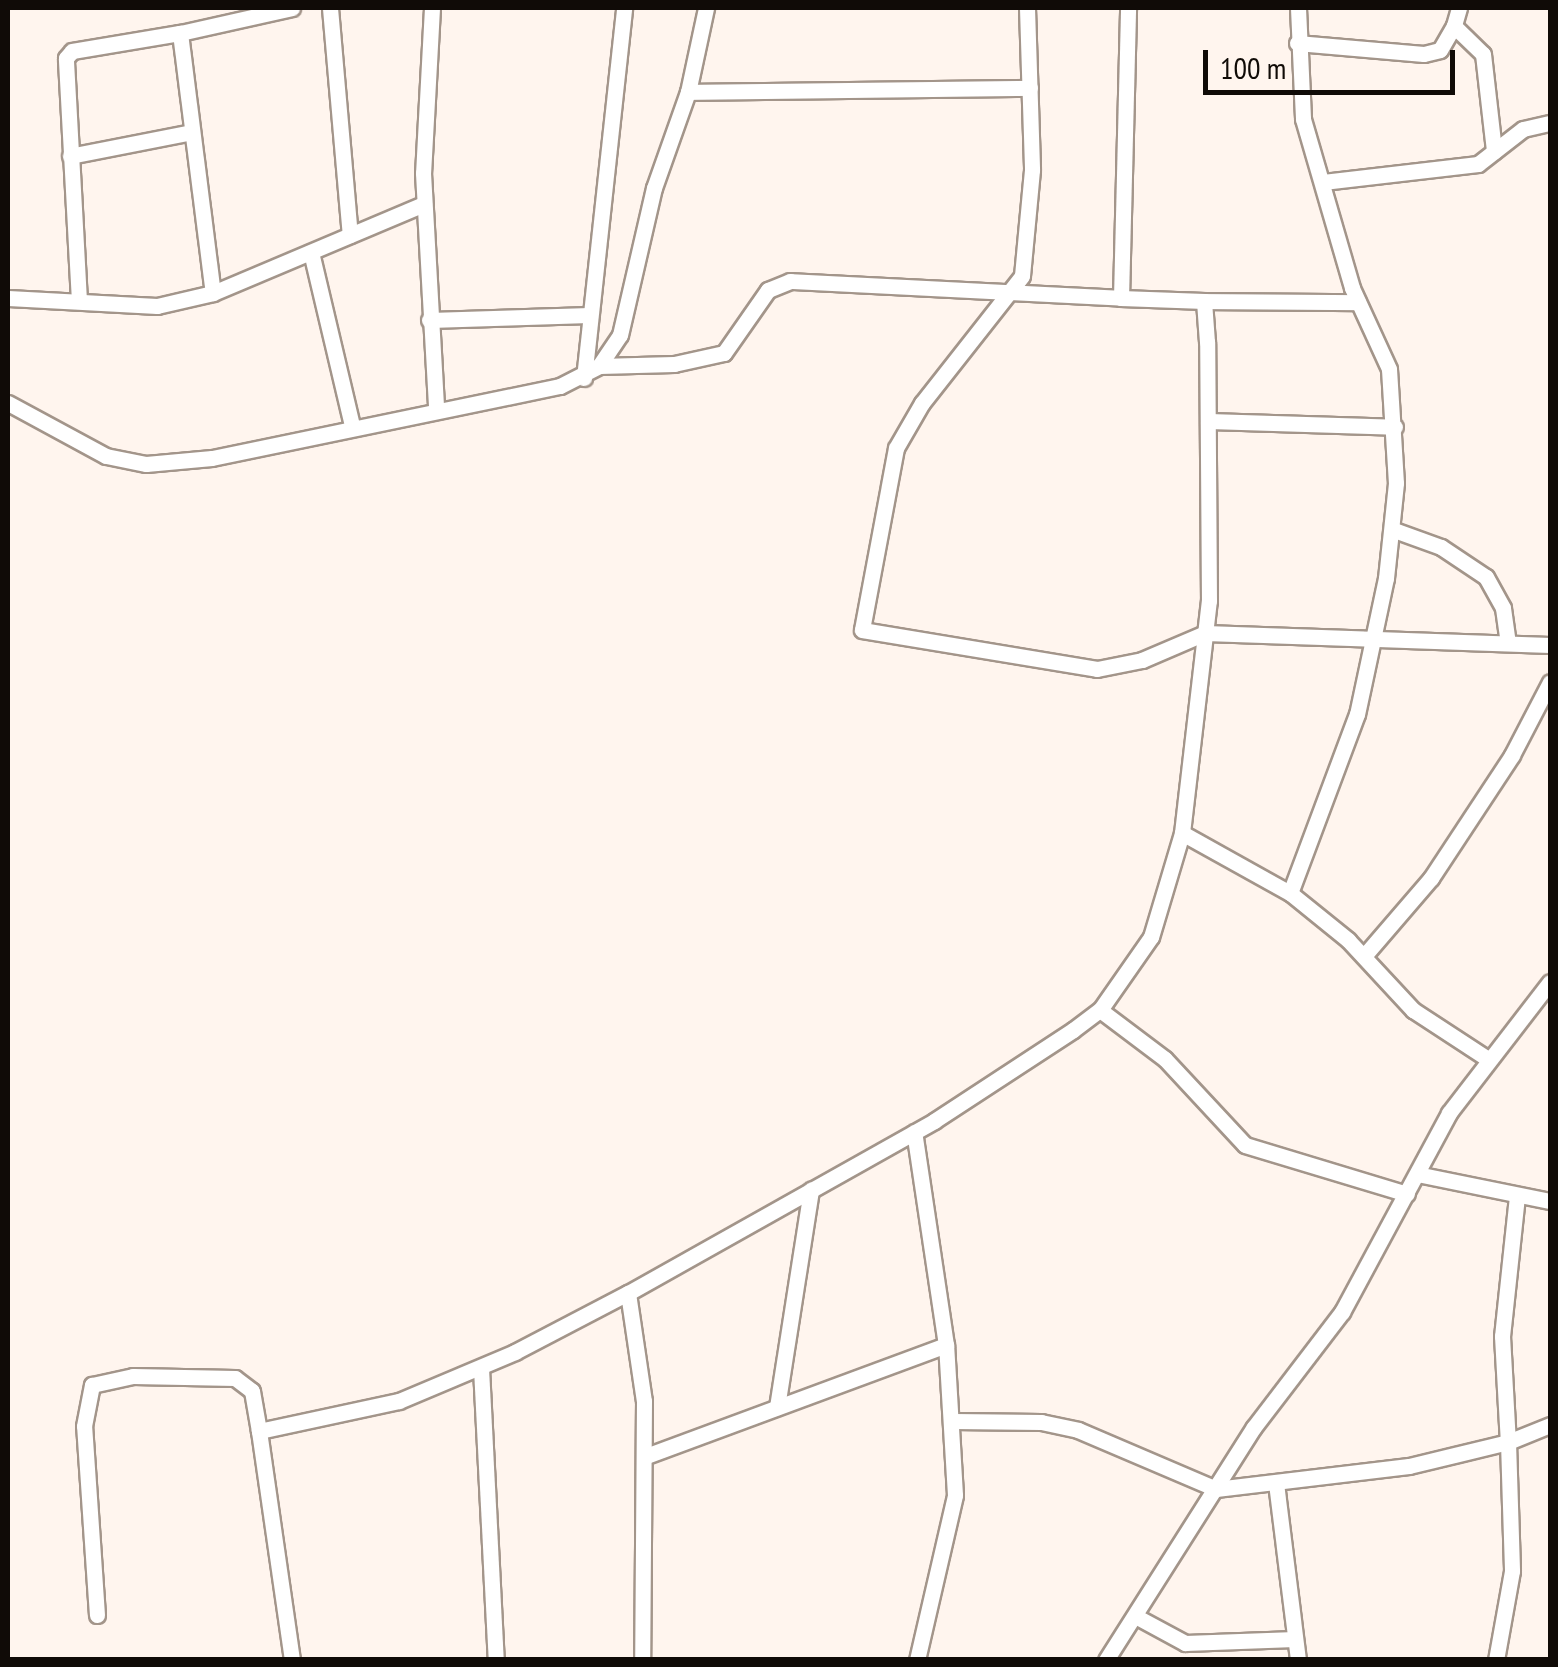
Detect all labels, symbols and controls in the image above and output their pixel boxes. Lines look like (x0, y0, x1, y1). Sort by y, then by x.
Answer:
scale bar (1208, 30, 1460, 92)
text: 100 m (1220, 48, 1286, 87)

